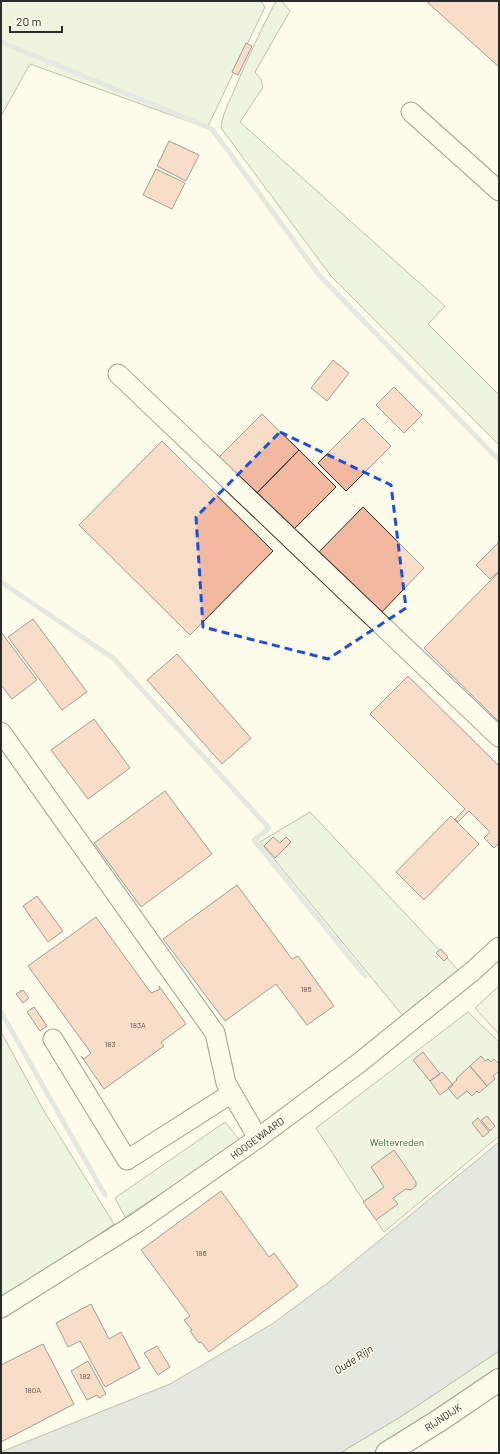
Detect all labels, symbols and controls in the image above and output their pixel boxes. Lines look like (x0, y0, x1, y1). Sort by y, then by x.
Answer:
scale bar (10, 8, 62, 34)
text: 20 m (16, 14, 42, 28)
house number: 185 (300, 984, 312, 994)
house number: 183A (130, 1020, 146, 1030)
house number: 183 (104, 1039, 116, 1049)
street label: HOOGEWAARD (228, 1114, 286, 1162)
park label: Weltevreden (370, 1136, 424, 1148)
house number: 186 (195, 1248, 207, 1258)
water label: Oude Rijn (331, 1342, 375, 1376)
house number: 182 (79, 1371, 91, 1381)
house number: 180A (25, 1385, 41, 1395)
street label: RIJNDIJK (422, 1401, 464, 1433)

